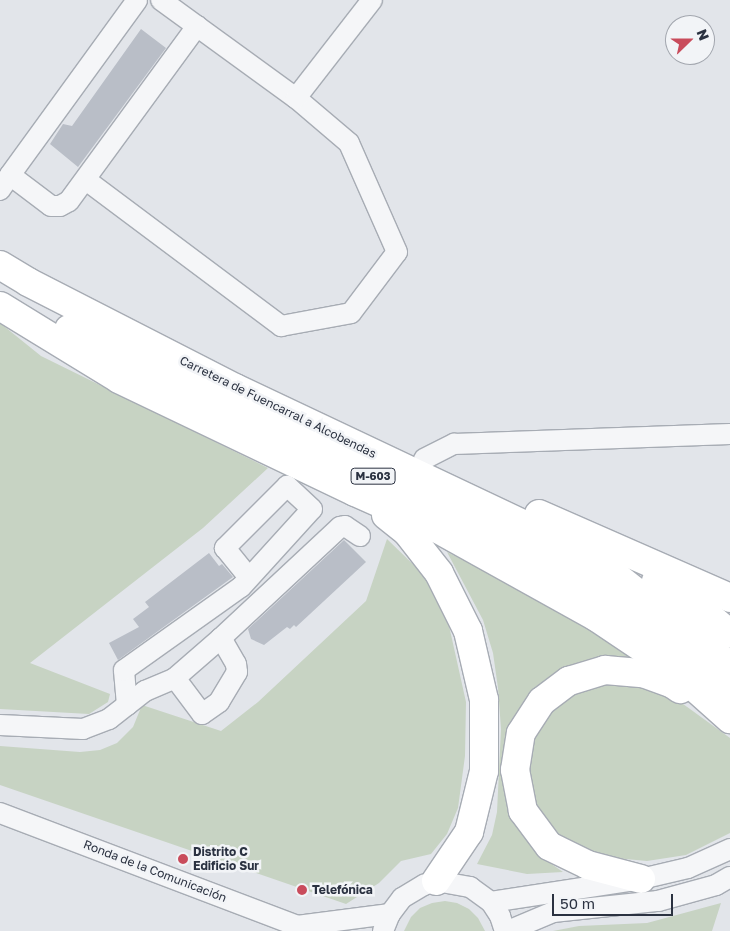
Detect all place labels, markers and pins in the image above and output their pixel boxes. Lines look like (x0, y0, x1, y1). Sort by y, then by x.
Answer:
place label: Distrito C Edificio Sur (193, 845, 259, 873)
marker: Distrito C Edificio Sur (177, 853, 189, 865)
place label: Telefónica (312, 883, 373, 897)
marker: Telefónica (296, 884, 308, 896)

